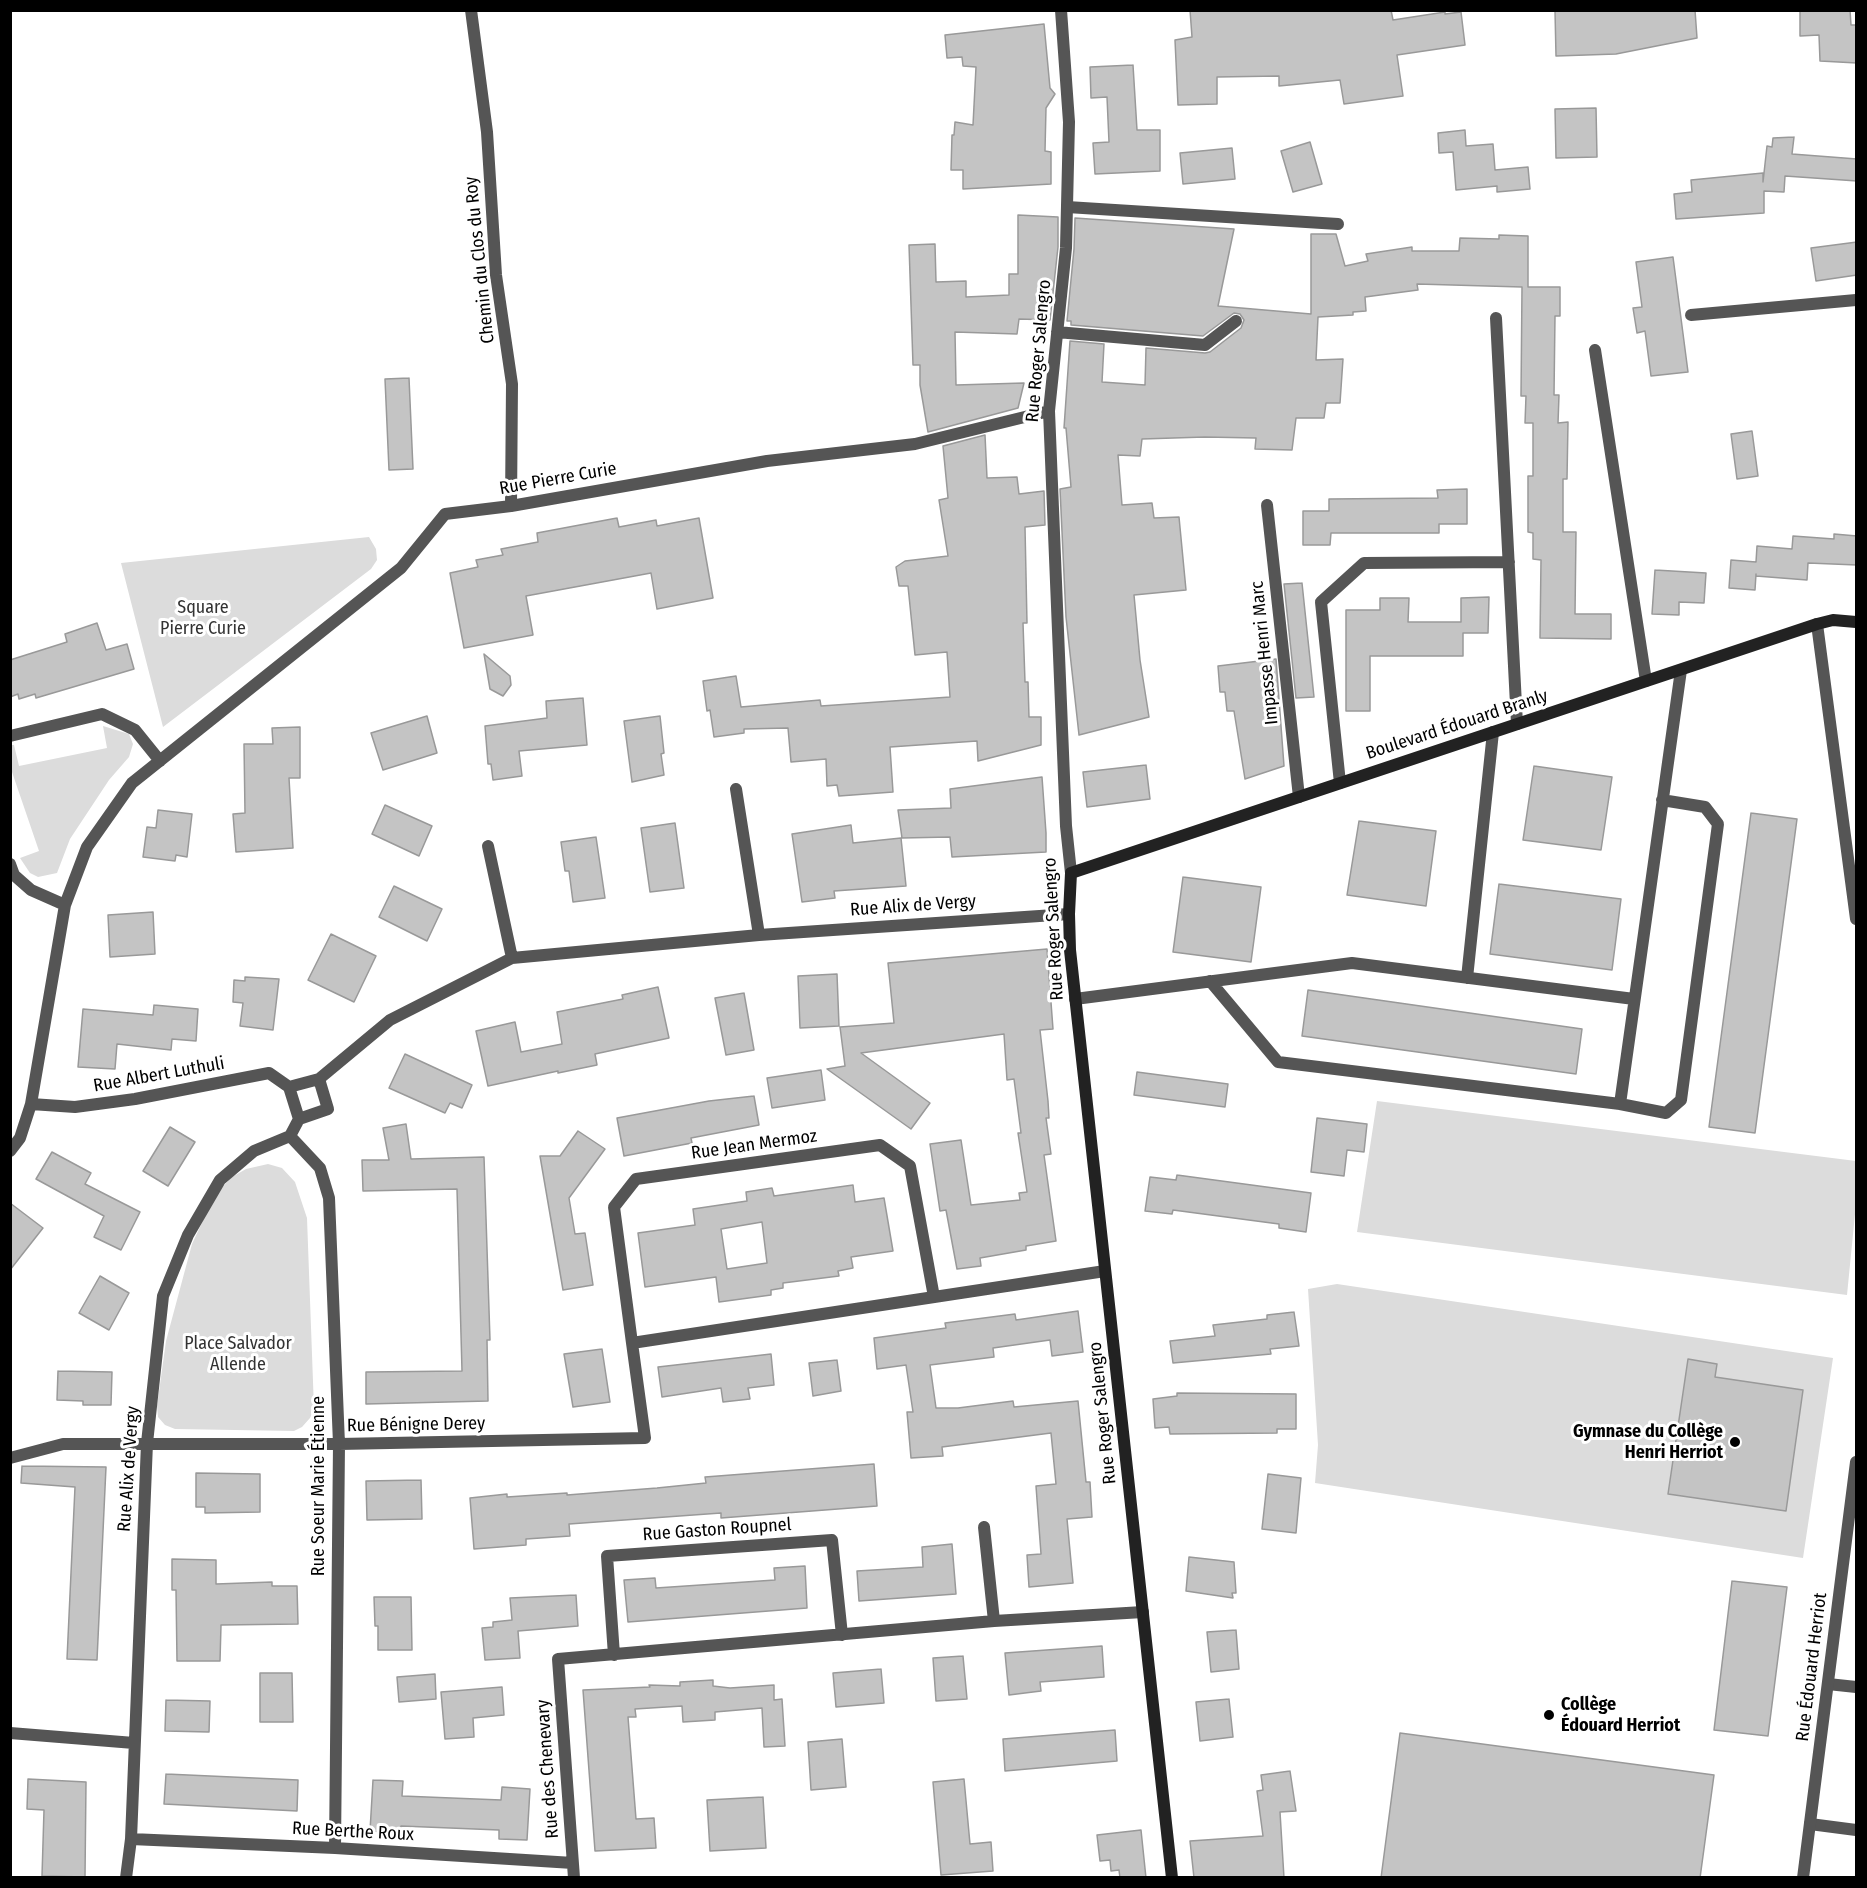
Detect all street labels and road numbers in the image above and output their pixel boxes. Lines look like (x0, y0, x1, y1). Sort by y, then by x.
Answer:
street label: Chemin du Clos du Roy (460, 175, 500, 345)
street label: Rue Roger Salengro (1022, 279, 1056, 423)
street label: Rue Pierre Curie (498, 458, 618, 500)
street label: Impasse Henri Marc (1247, 580, 1283, 726)
street label: Boulevard Édouard Branly (1363, 685, 1551, 765)
street label: Rue Roger Salengro (1039, 857, 1069, 1001)
street label: Rue Alix de Vergy (849, 891, 977, 921)
street label: Rue Albert Luthuli (92, 1053, 226, 1097)
street label: Rue Jean Mermoz (690, 1125, 818, 1165)
street label: Rue Roger Salengro (1085, 1341, 1121, 1485)
street label: Rue Soeur Marie Étienne (308, 1396, 330, 1576)
street label: Rue Alix de Vergy (114, 1405, 144, 1533)
street label: Rue Bénigne Derey (347, 1413, 485, 1437)
street label: Rue Gaston Roupnel (642, 1514, 792, 1546)
street label: Rue Édouard Herriot (1792, 1591, 1832, 1743)
street label: Rue des Chenevary (532, 1699, 564, 1839)
street label: Rue Berthe Roux (291, 1818, 415, 1846)

